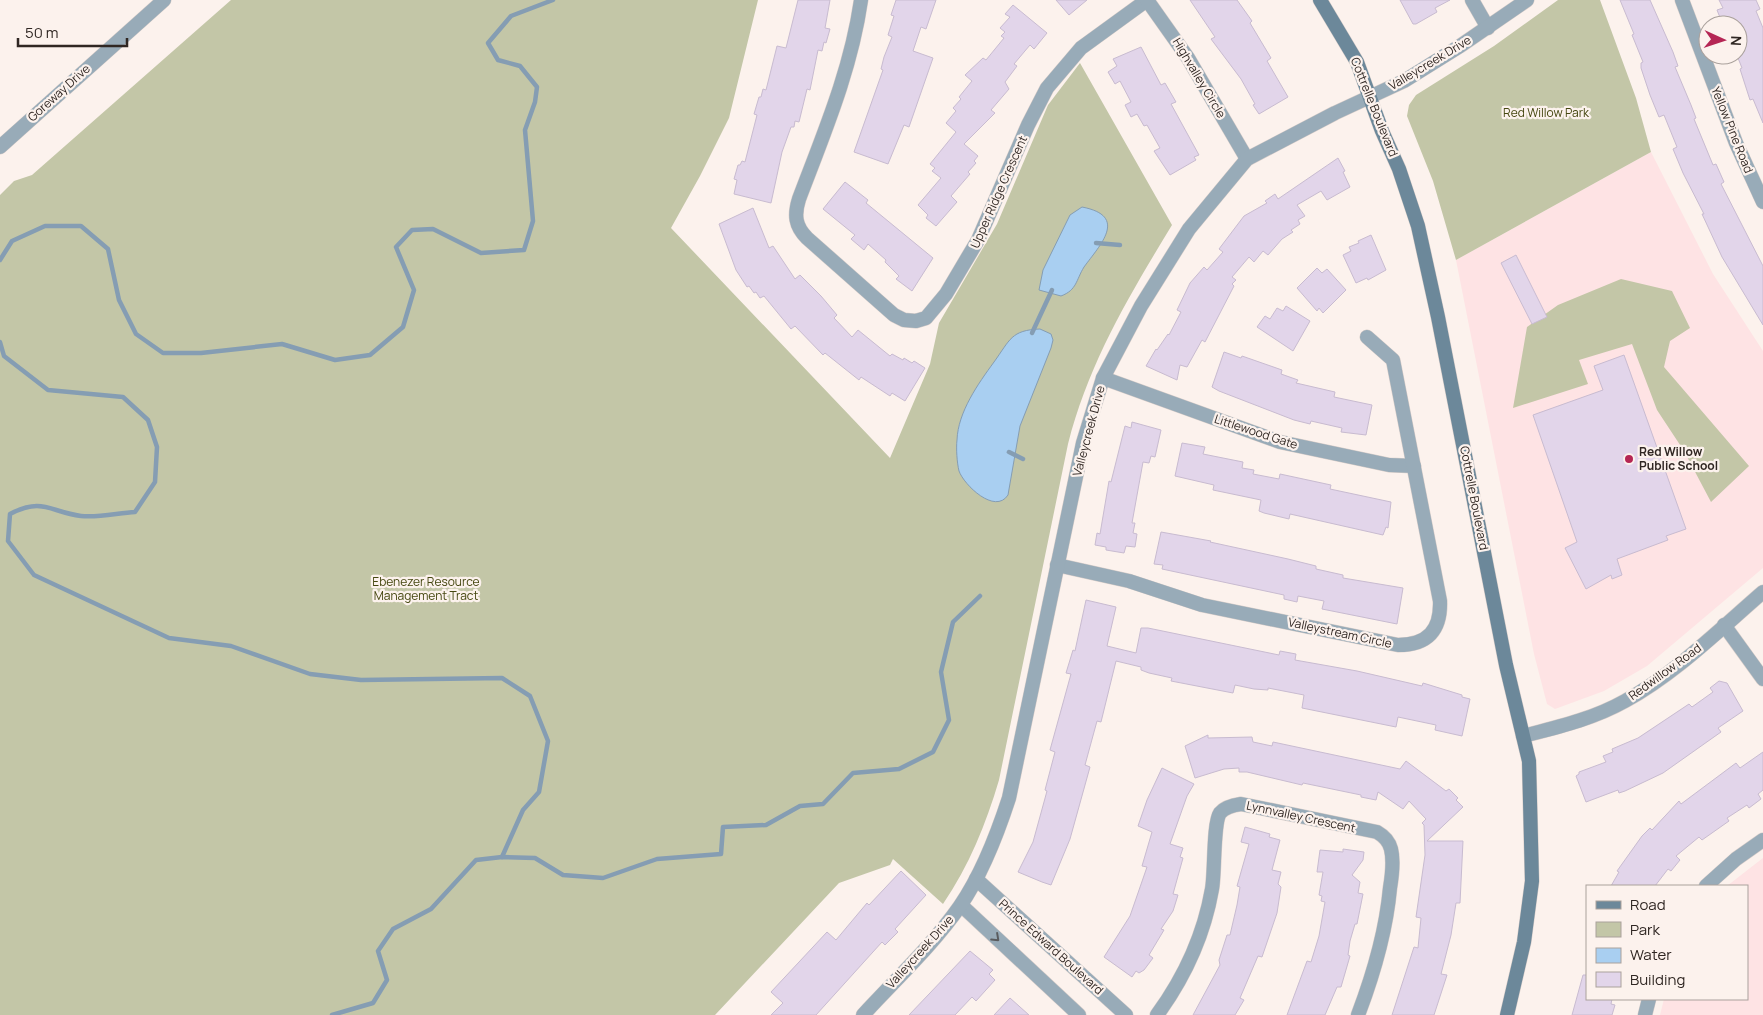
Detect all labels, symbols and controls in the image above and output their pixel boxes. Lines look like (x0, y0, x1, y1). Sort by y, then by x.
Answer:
scale bar (18, 15, 126, 47)
north arrow (1698, 15, 1748, 65)
text: 50 m (25, 22, 59, 43)
street label: Valleycreek Drive (1385, 31, 1474, 94)
street label: Highvalley Circle (1169, 34, 1230, 121)
text: N (1727, 35, 1746, 46)
street label: Cottrelle Boulevard (1347, 55, 1402, 159)
street label: Goreway Drive (24, 60, 94, 125)
street label: Yellow Pine Road (1707, 84, 1758, 176)
park label: Red Willow Park (1503, 104, 1590, 121)
street label: Upper Ridge Crescent (966, 133, 1031, 251)
street label: Valleycreek Drive (1068, 384, 1109, 478)
street label: Littlewood Gate (1212, 410, 1300, 453)
place label: Red Willow Public School (1639, 443, 1718, 474)
street label: Cottrelle Boulevard (1456, 444, 1493, 551)
marker: Red Willow Public School (1623, 453, 1635, 465)
park label: Ebenezer Resource Management Tract (372, 573, 480, 604)
street label: Valleystream Circle (1287, 613, 1393, 652)
street label: Redwillow Road (1625, 639, 1705, 704)
street label: Lynnvalley Crescent (1245, 797, 1357, 836)
legend (1586, 885, 1748, 1000)
text: Road (1630, 894, 1666, 915)
street label: Prince Edward Boulevard (995, 895, 1107, 998)
street label: Valleycreek Drive (882, 911, 957, 992)
text: Park (1630, 919, 1660, 940)
one-way arrow (991, 933, 1000, 942)
text: Water (1630, 944, 1672, 965)
text: Building (1630, 969, 1685, 990)

